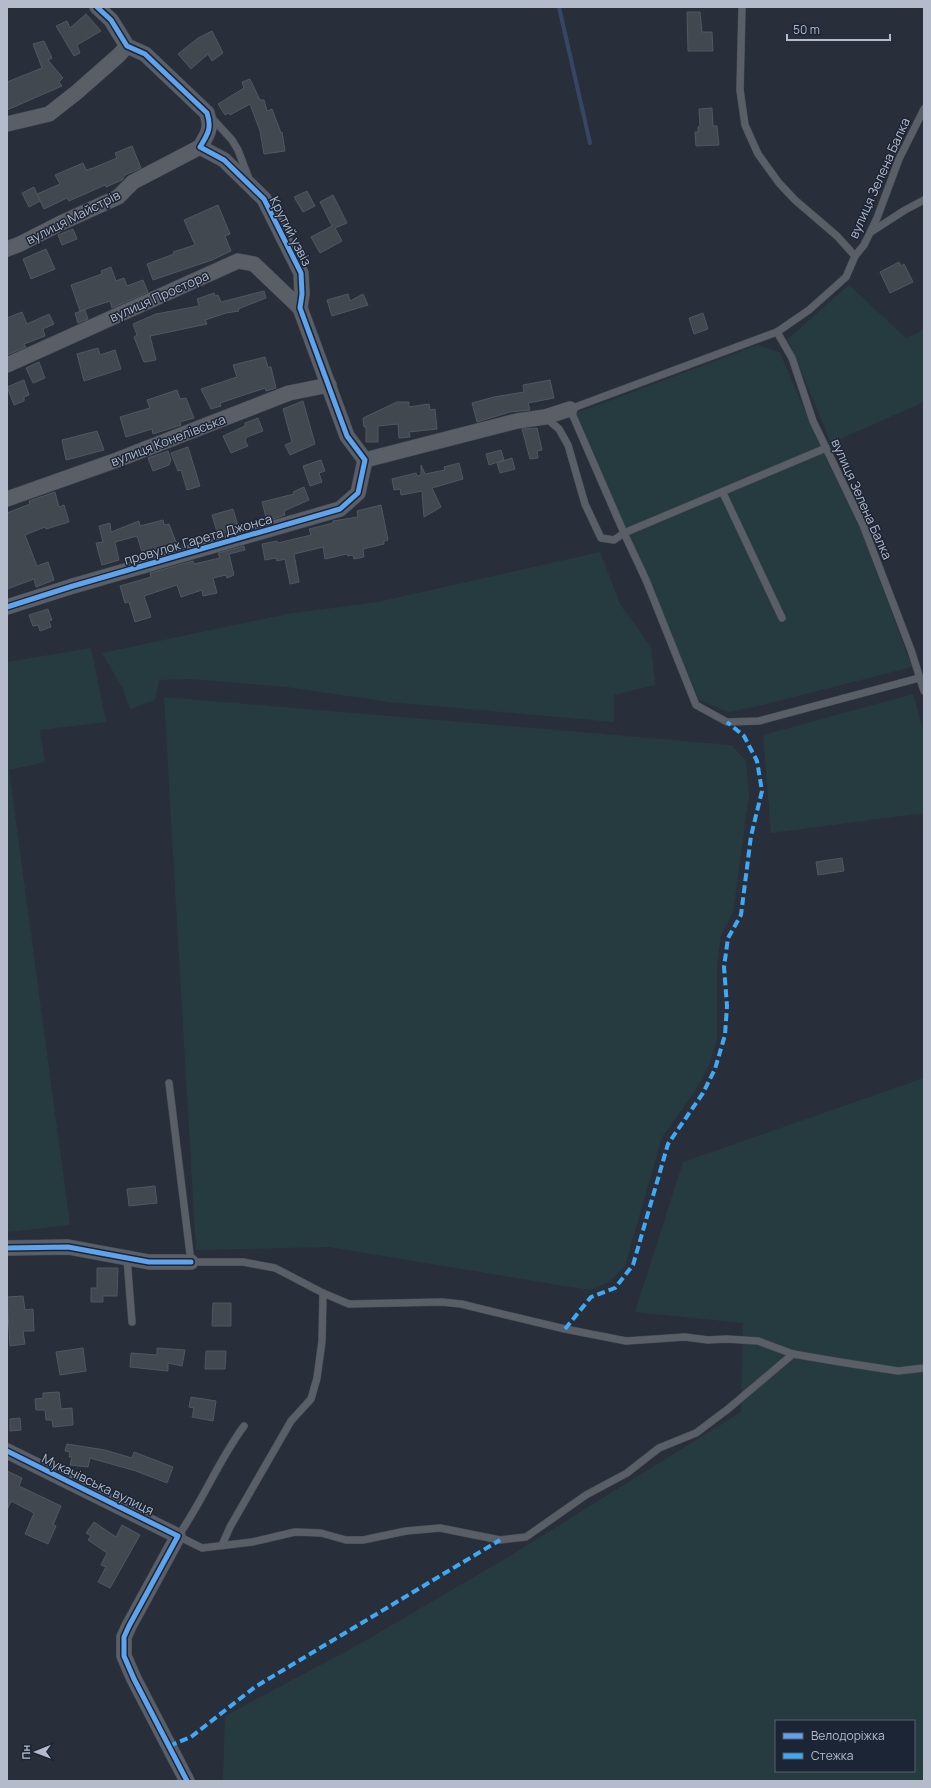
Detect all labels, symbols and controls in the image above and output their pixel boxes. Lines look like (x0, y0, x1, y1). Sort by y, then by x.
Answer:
scale bar (787, 16, 890, 42)
text: 50 m (793, 21, 820, 38)
street label: вулиця Зелена Балка (844, 115, 914, 241)
street label: вулиця Майстрів (23, 186, 123, 248)
street label: Крутий узвіз (266, 193, 316, 269)
street label: вулиця Простора (107, 266, 211, 326)
street label: вулиця Конелівська (108, 410, 228, 470)
street label: вулиця Зелена Балка (827, 436, 897, 562)
street label: провулок Гарета Джонса (122, 509, 274, 569)
street label: Мукачівська вулиця (39, 1449, 157, 1519)
legend (775, 1720, 915, 1772)
text: Велодоріжка (811, 1727, 885, 1744)
north arrow (16, 1732, 56, 1772)
text: Пн (18, 1745, 33, 1760)
text: Стежка (811, 1747, 853, 1764)

